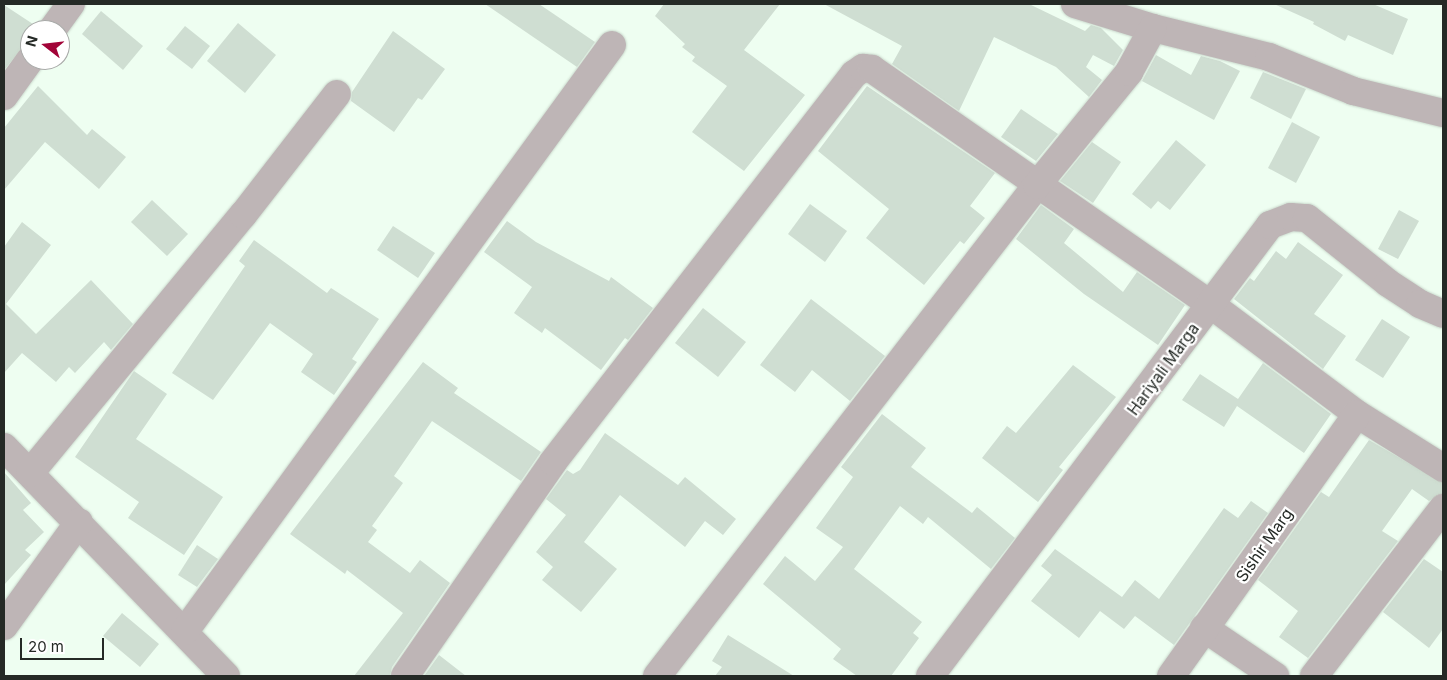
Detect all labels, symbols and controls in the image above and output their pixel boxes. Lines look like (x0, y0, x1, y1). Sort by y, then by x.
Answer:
north arrow (20, 20, 70, 70)
text: N (21, 34, 41, 48)
street label: Hariyali Marga (1123, 319, 1203, 419)
street label: Sishir Marg (1232, 504, 1296, 586)
scale bar (22, 628, 106, 660)
text: 20 m (28, 637, 64, 656)

